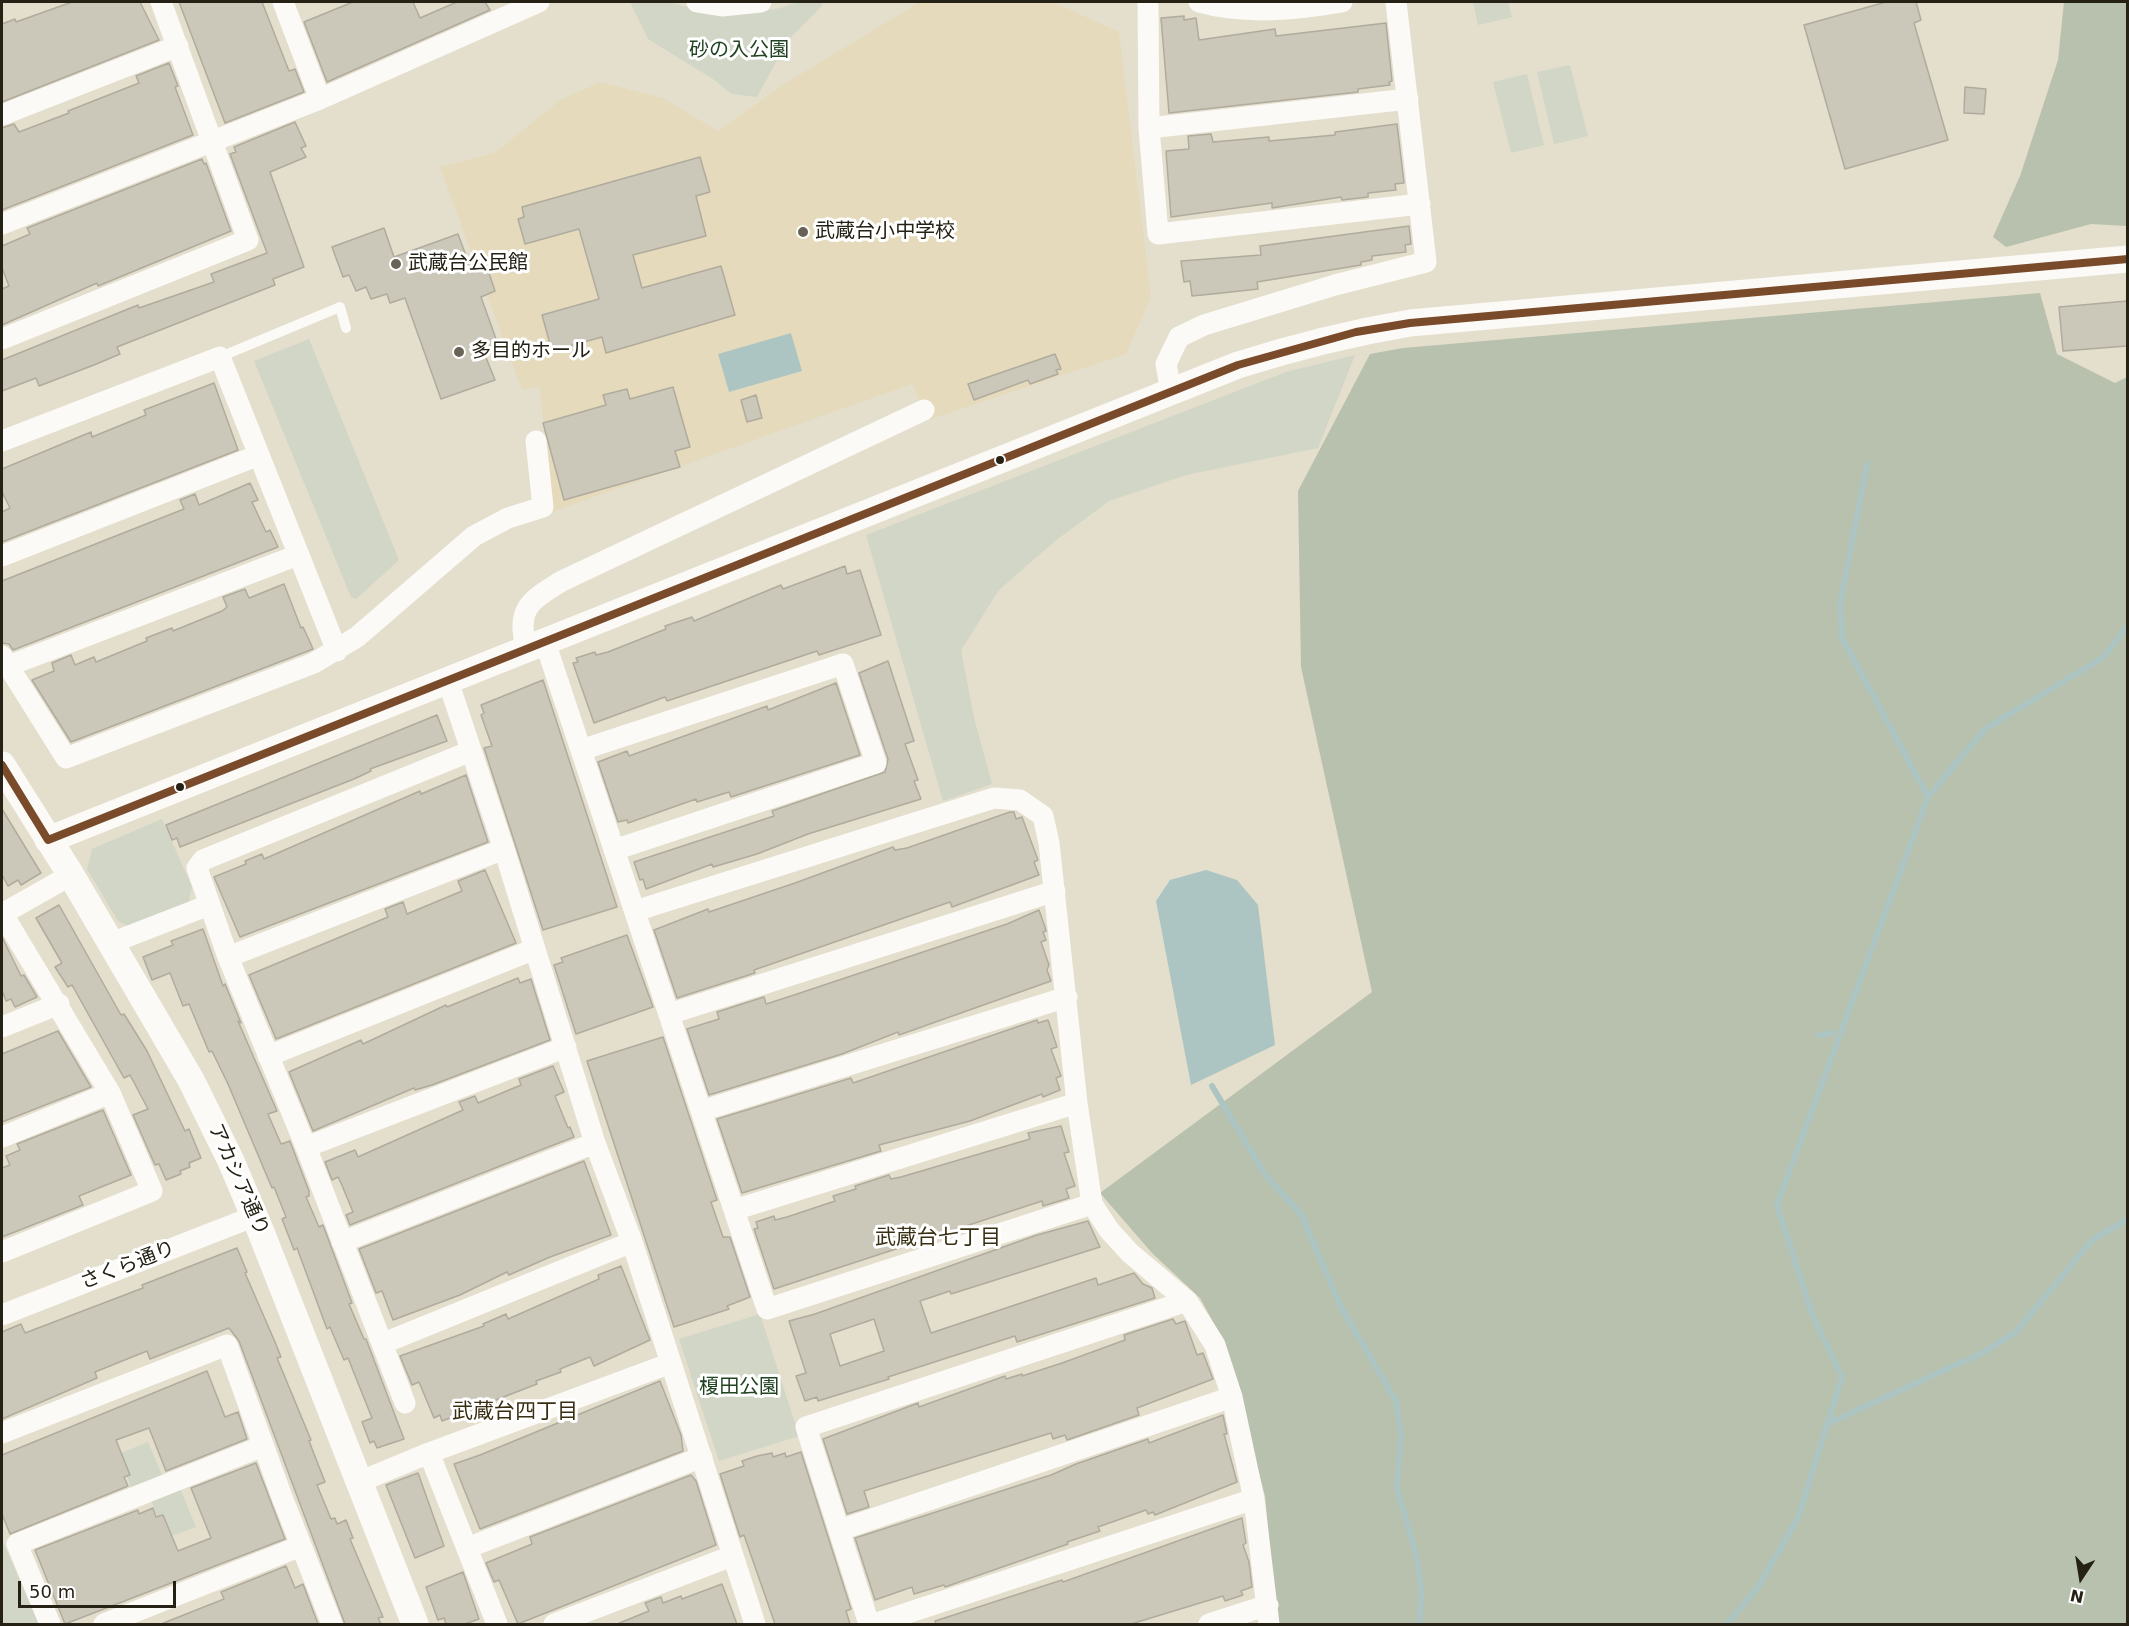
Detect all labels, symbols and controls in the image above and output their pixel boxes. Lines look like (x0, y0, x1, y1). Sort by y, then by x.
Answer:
park label: 砂の入公園 (689, 39, 789, 63)
place label: 武蔵台小中学校 (815, 220, 955, 244)
marker: 武蔵台小中学校 (796, 225, 810, 239)
place label: 武蔵台公民館 (408, 252, 528, 276)
marker: 武蔵台公民館 (389, 257, 403, 271)
place label: 多目的ホール (471, 340, 591, 364)
marker: 多目的ホール (452, 345, 466, 359)
unlabelled marker (994, 454, 1006, 466)
unlabelled marker (174, 781, 186, 793)
street label: アカシア通り (203, 1120, 273, 1240)
district label: 武蔵台七丁目 (875, 1226, 1001, 1252)
street label: さくら通り (77, 1237, 179, 1295)
park label: 榎田公園 (699, 1376, 779, 1400)
district label: 武蔵台四丁目 (452, 1400, 578, 1426)
north arrow (2051, 1548, 2111, 1608)
scale bar (21, 1569, 178, 1607)
text: 50 m (29, 1581, 75, 1602)
text: N (2069, 1585, 2086, 1607)

